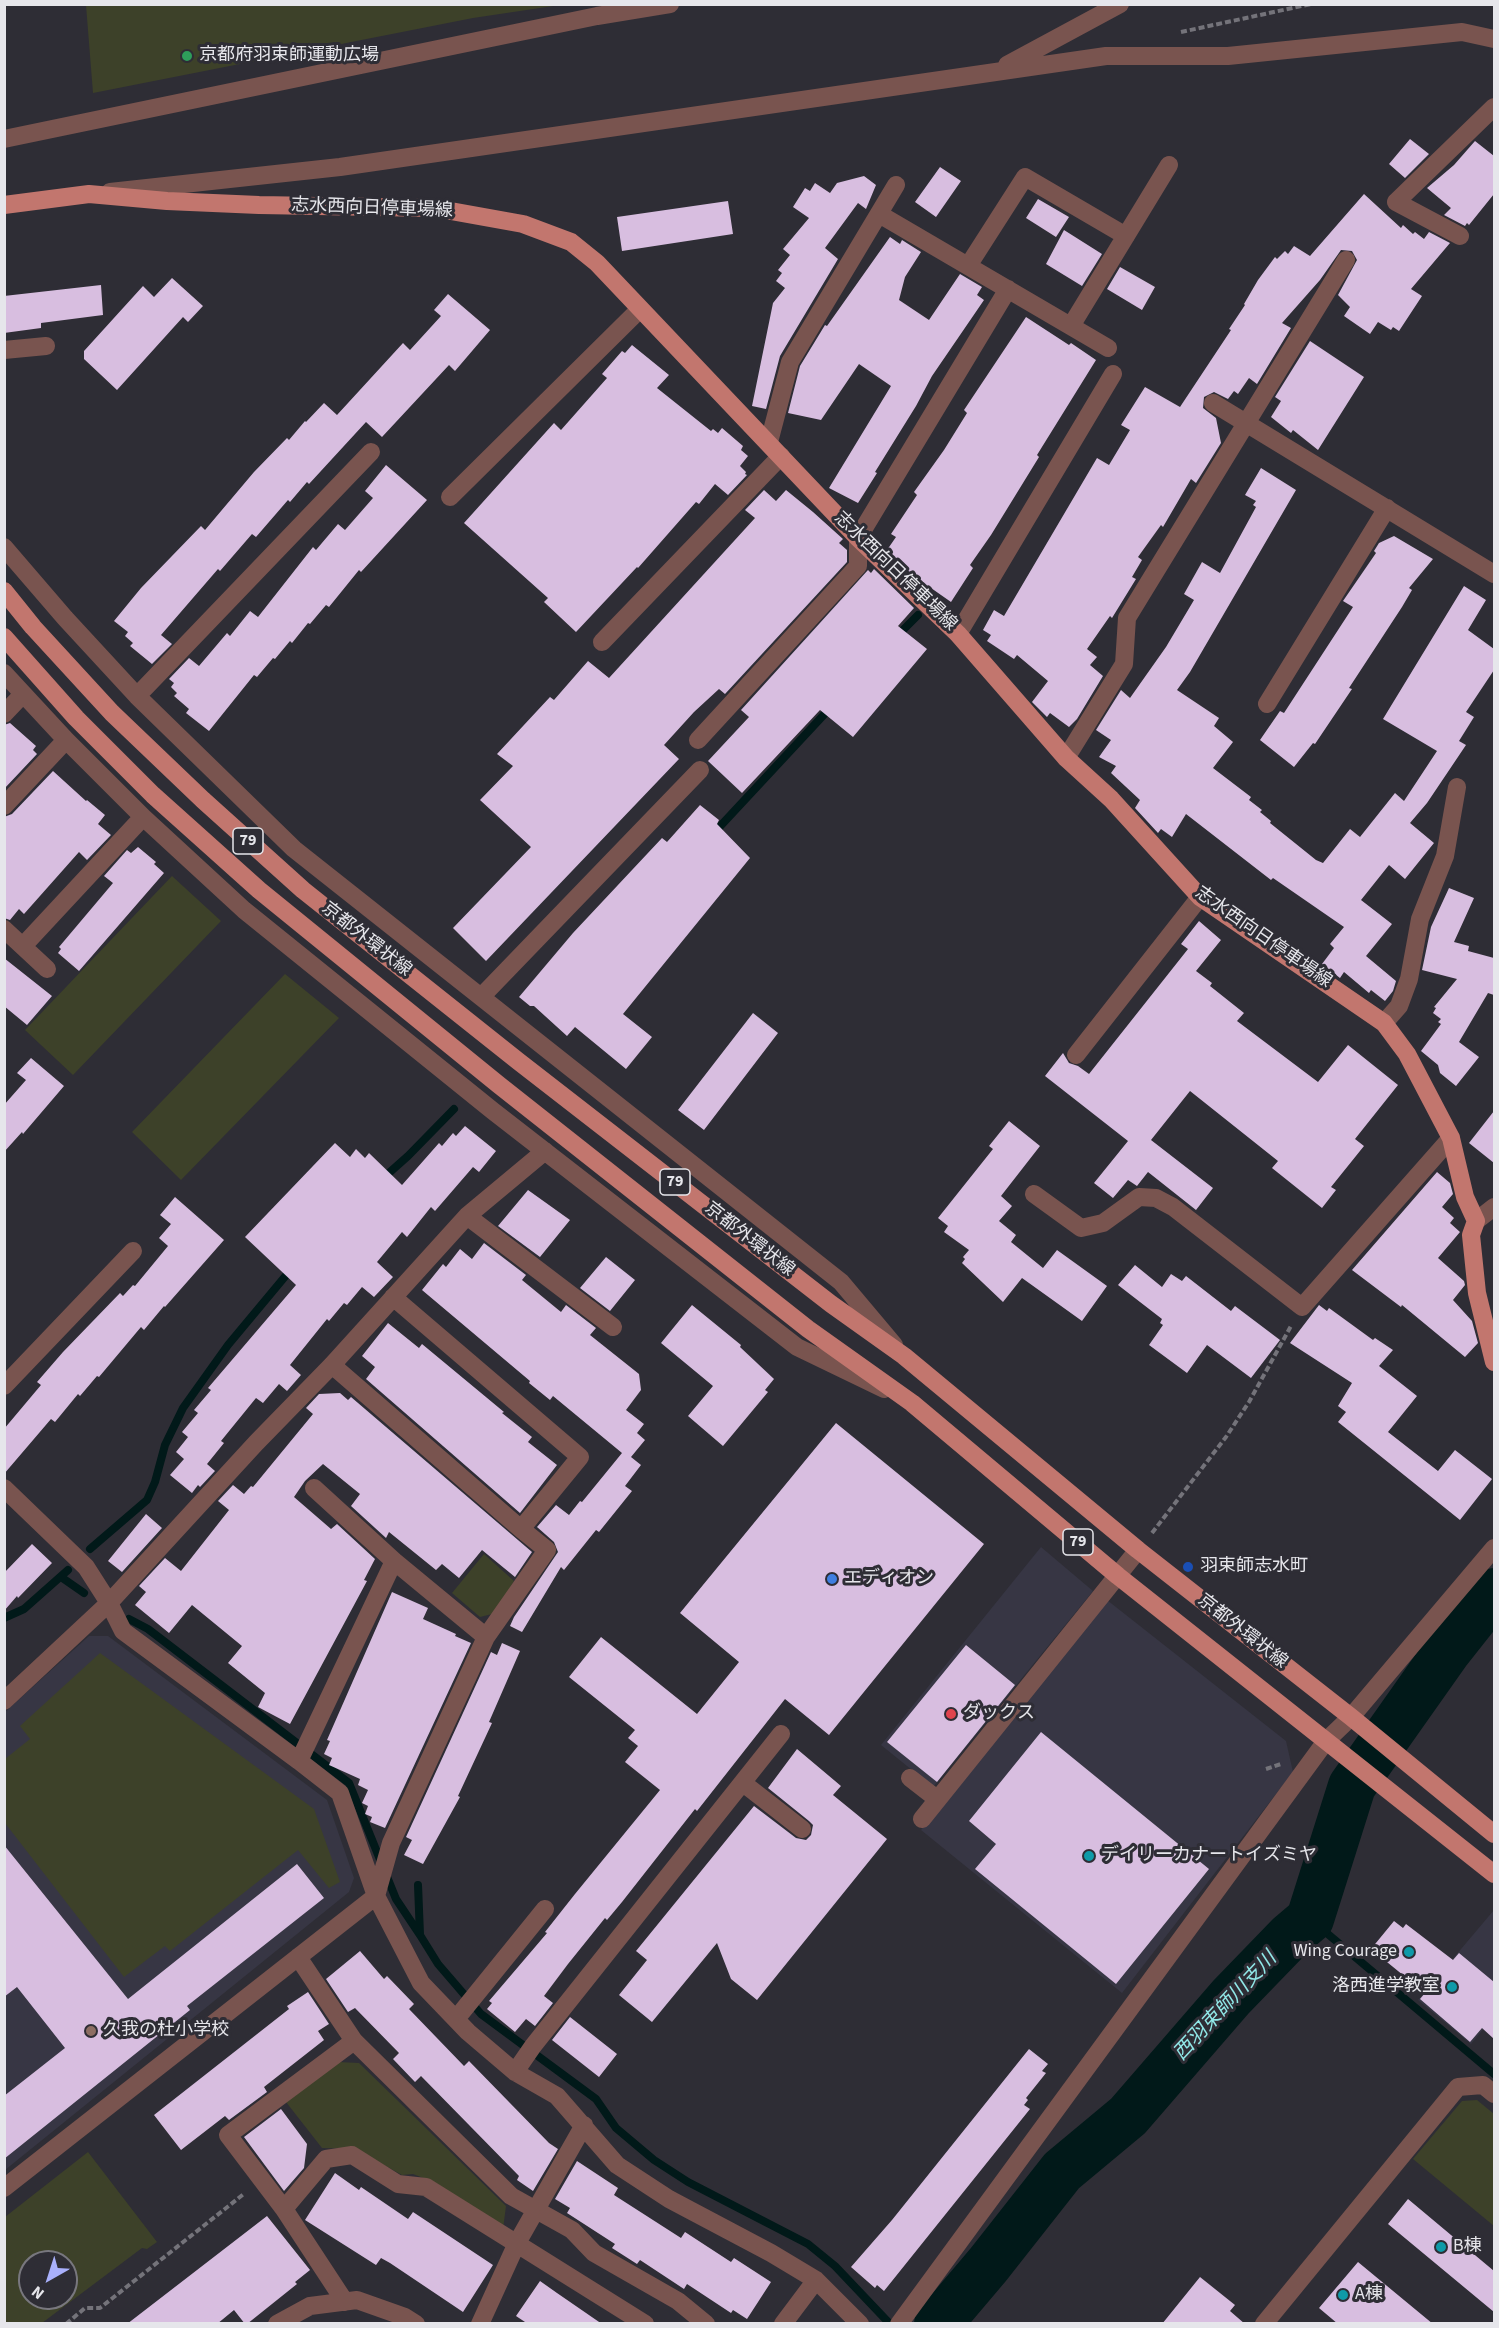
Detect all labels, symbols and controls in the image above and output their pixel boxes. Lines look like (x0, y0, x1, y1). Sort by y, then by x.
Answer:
place label: 京都府羽束師運動広場 (199, 45, 379, 67)
marker: 京都府羽束師運動広場 (180, 49, 194, 63)
street label: 志水西向日停車場線 (291, 195, 453, 223)
street label: 志水西向日停車場線 (829, 508, 961, 636)
road number: 79 (233, 828, 263, 854)
street label: 志水西向日停車場線 (1190, 883, 1336, 993)
street label: 京都外環状線 (317, 898, 415, 982)
road number: 79 (660, 1169, 690, 1195)
street label: 京都外環状線 (700, 1198, 798, 1282)
road number: 79 (1063, 1529, 1093, 1555)
place label: 羽束師志水町 (1200, 1556, 1308, 1578)
marker: 羽束師志水町 (1181, 1560, 1195, 1574)
place label: エディオン (844, 1568, 934, 1590)
marker: エディオン (825, 1572, 839, 1586)
street label: 京都外環状線 (1193, 1590, 1291, 1674)
place label: ダックス (963, 1703, 1035, 1725)
marker: ダックス (944, 1707, 958, 1721)
place label: デイリーカナートイズミヤ (1101, 1845, 1317, 1867)
marker: デイリーカナートイズミヤ (1082, 1849, 1096, 1863)
place label: Wing Courage (1293, 1941, 1397, 1963)
marker: Wing Courage (1402, 1945, 1416, 1959)
water label: 西羽束師川支川 (1169, 1948, 1283, 2066)
place label: 洛西進学教室 (1332, 1976, 1440, 1998)
marker: 洛西進学教室 (1445, 1980, 1459, 1994)
place label: 久我の杜小学校 (103, 2020, 229, 2042)
marker: 久我の杜小学校 (84, 2024, 98, 2038)
place label: B棟 (1453, 2236, 1482, 2258)
marker: B棟 (1434, 2240, 1448, 2254)
north arrow (18, 2250, 78, 2310)
text: N (27, 2281, 49, 2304)
place label: A棟 (1355, 2284, 1383, 2306)
marker: A棟 (1336, 2288, 1350, 2302)

